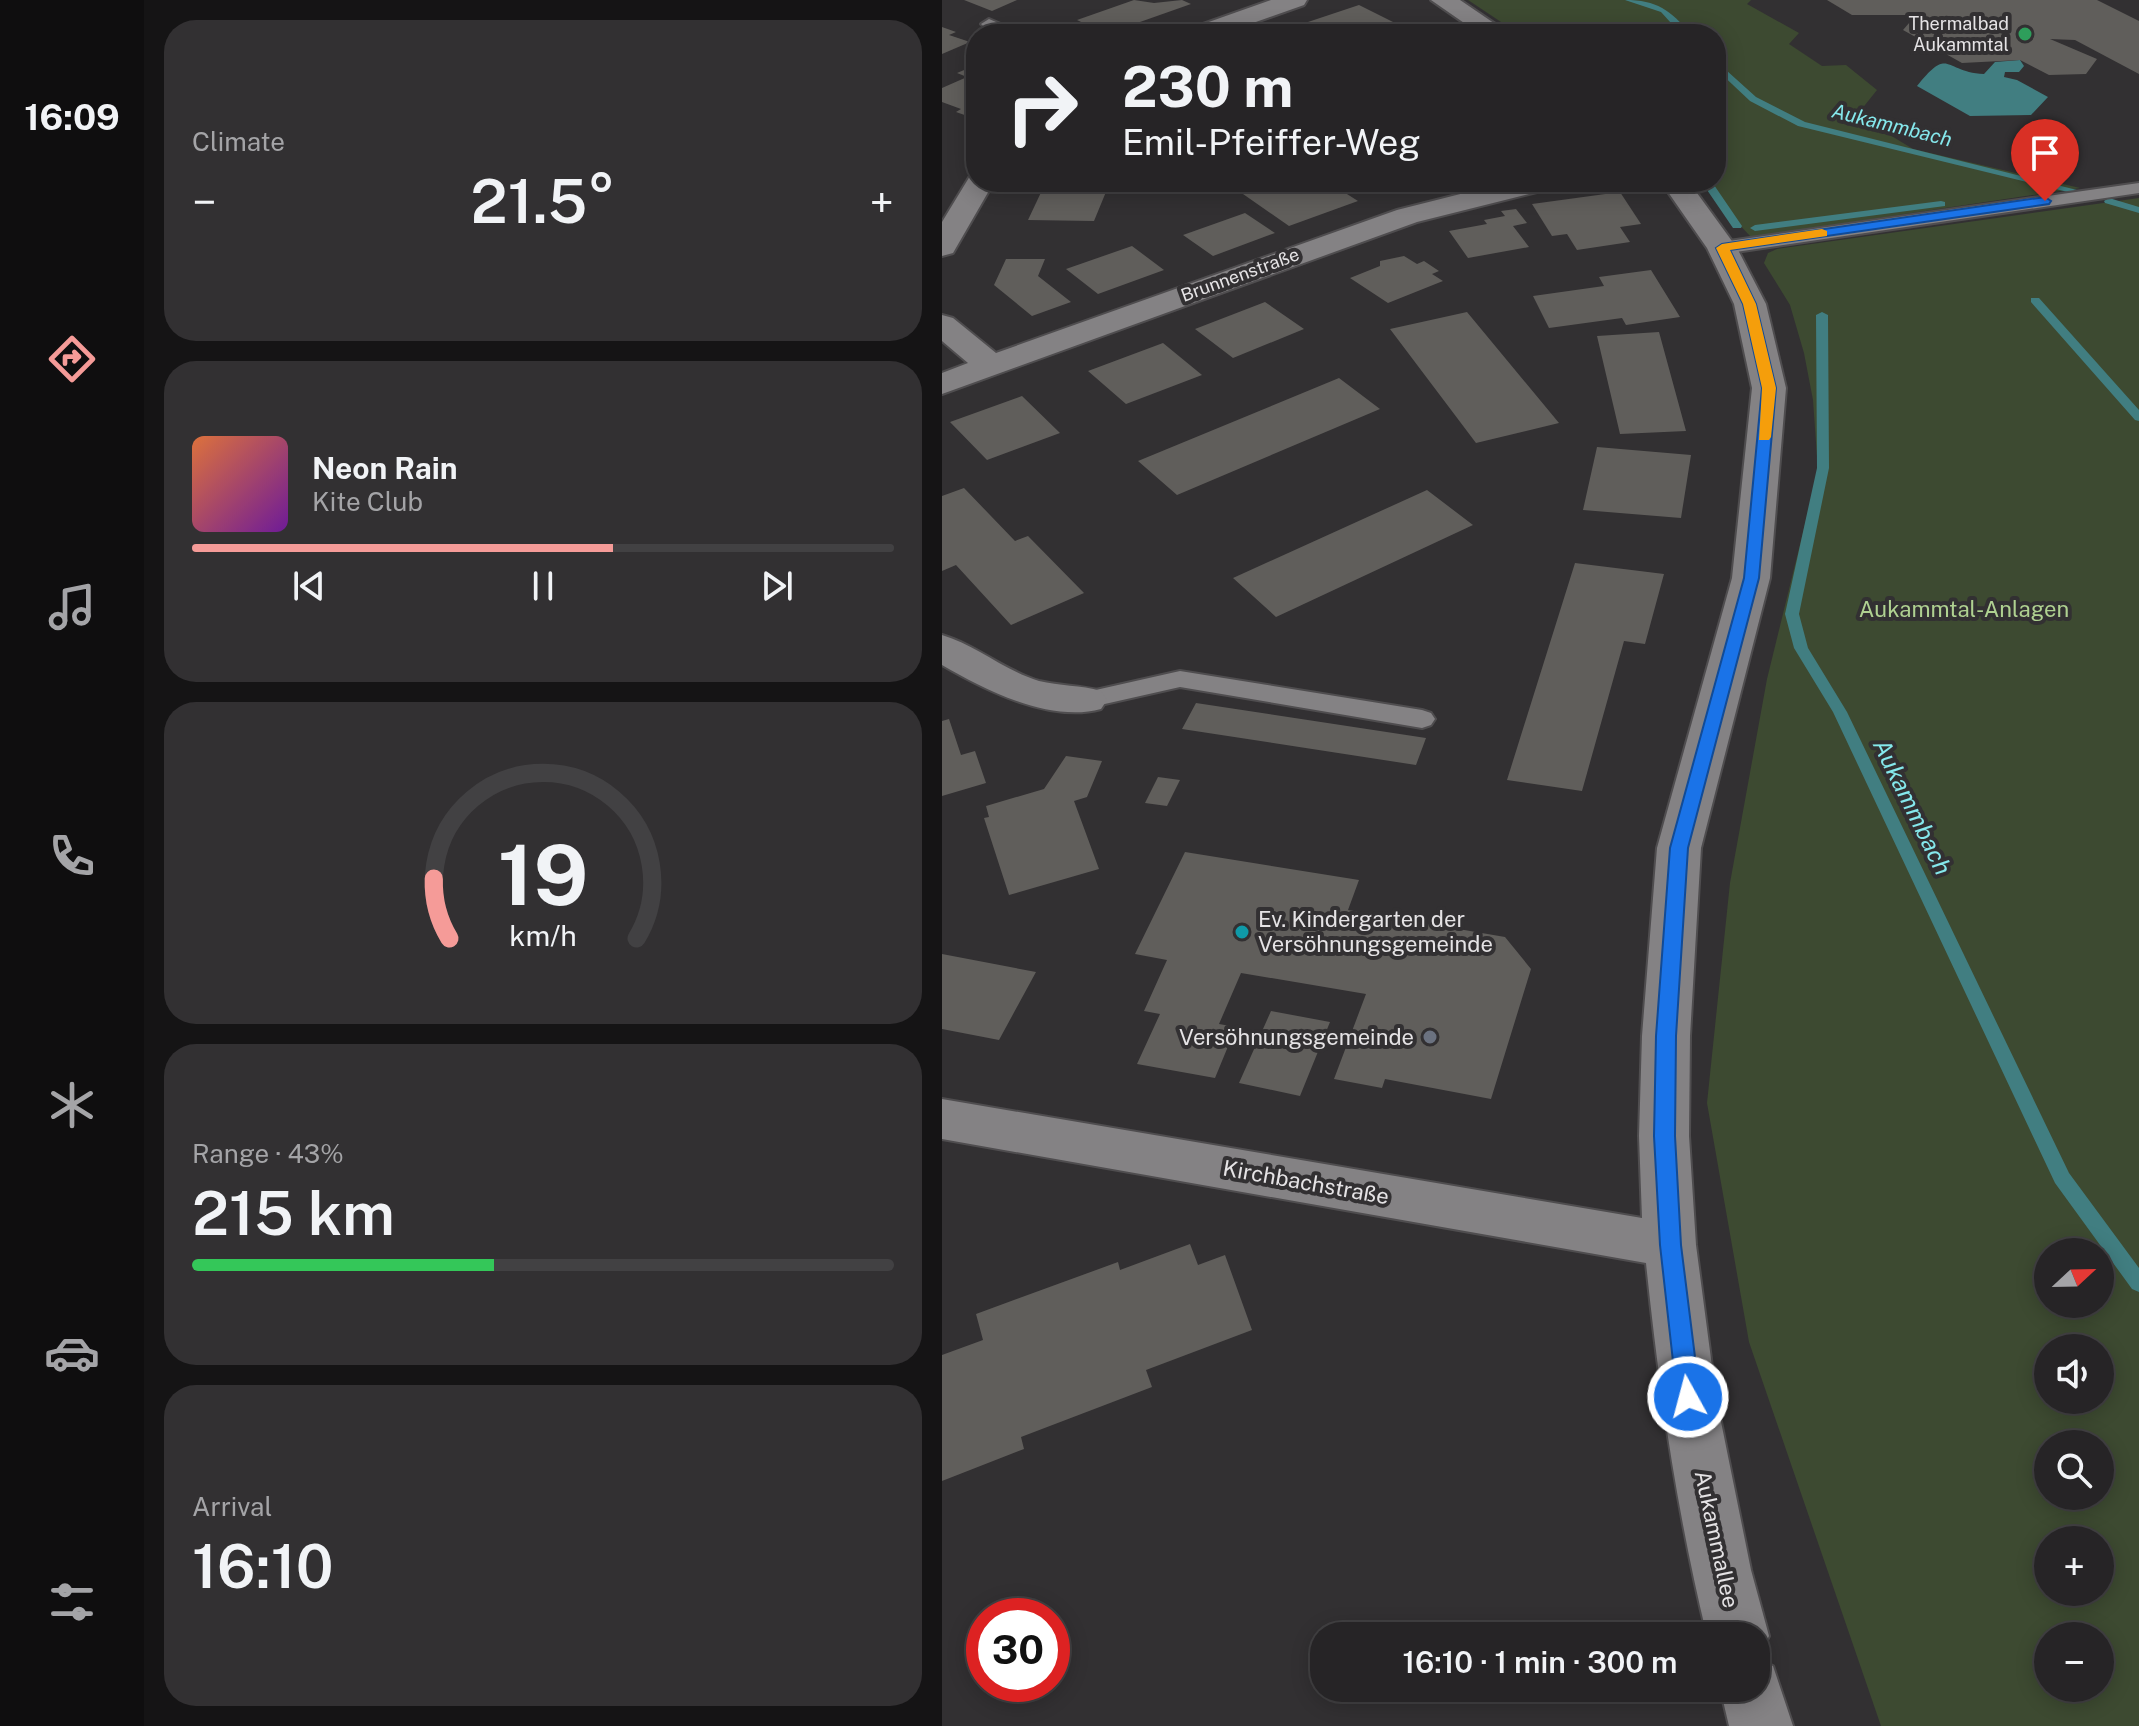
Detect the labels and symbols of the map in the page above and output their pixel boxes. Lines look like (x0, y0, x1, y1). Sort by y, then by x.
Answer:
place label: Thermalbad Aukammtal (1909, 13, 2009, 55)
marker: Thermalbad Aukammtal (2016, 25, 2034, 43)
water label: Aukammbach (1829, 98, 1955, 152)
pin (2011, 119, 2079, 201)
street label: Brunnenstraße (1178, 243, 1302, 306)
park label: Aukammtal-Anlagen (1859, 596, 2069, 622)
water label: Aukammbach (1868, 734, 1958, 879)
place label: Ev. Kindergarten der Versöhnungsgemeinde (1258, 906, 1493, 957)
marker: Ev. Kindergarten der Versöhnungsgemeinde (1233, 923, 1251, 941)
place label: Versöhnungsgemeinde (1179, 1024, 1414, 1050)
marker: Versöhnungsgemeinde (1421, 1028, 1439, 1046)
street label: Kirchbachstraße (1221, 1155, 1391, 1209)
north arrow (2034, 1238, 2114, 1318)
position arrow (1646, 1355, 1730, 1439)
street label: Aukammallee (1690, 1468, 1744, 1610)
speed limit sign: 30 (966, 1598, 1070, 1702)

